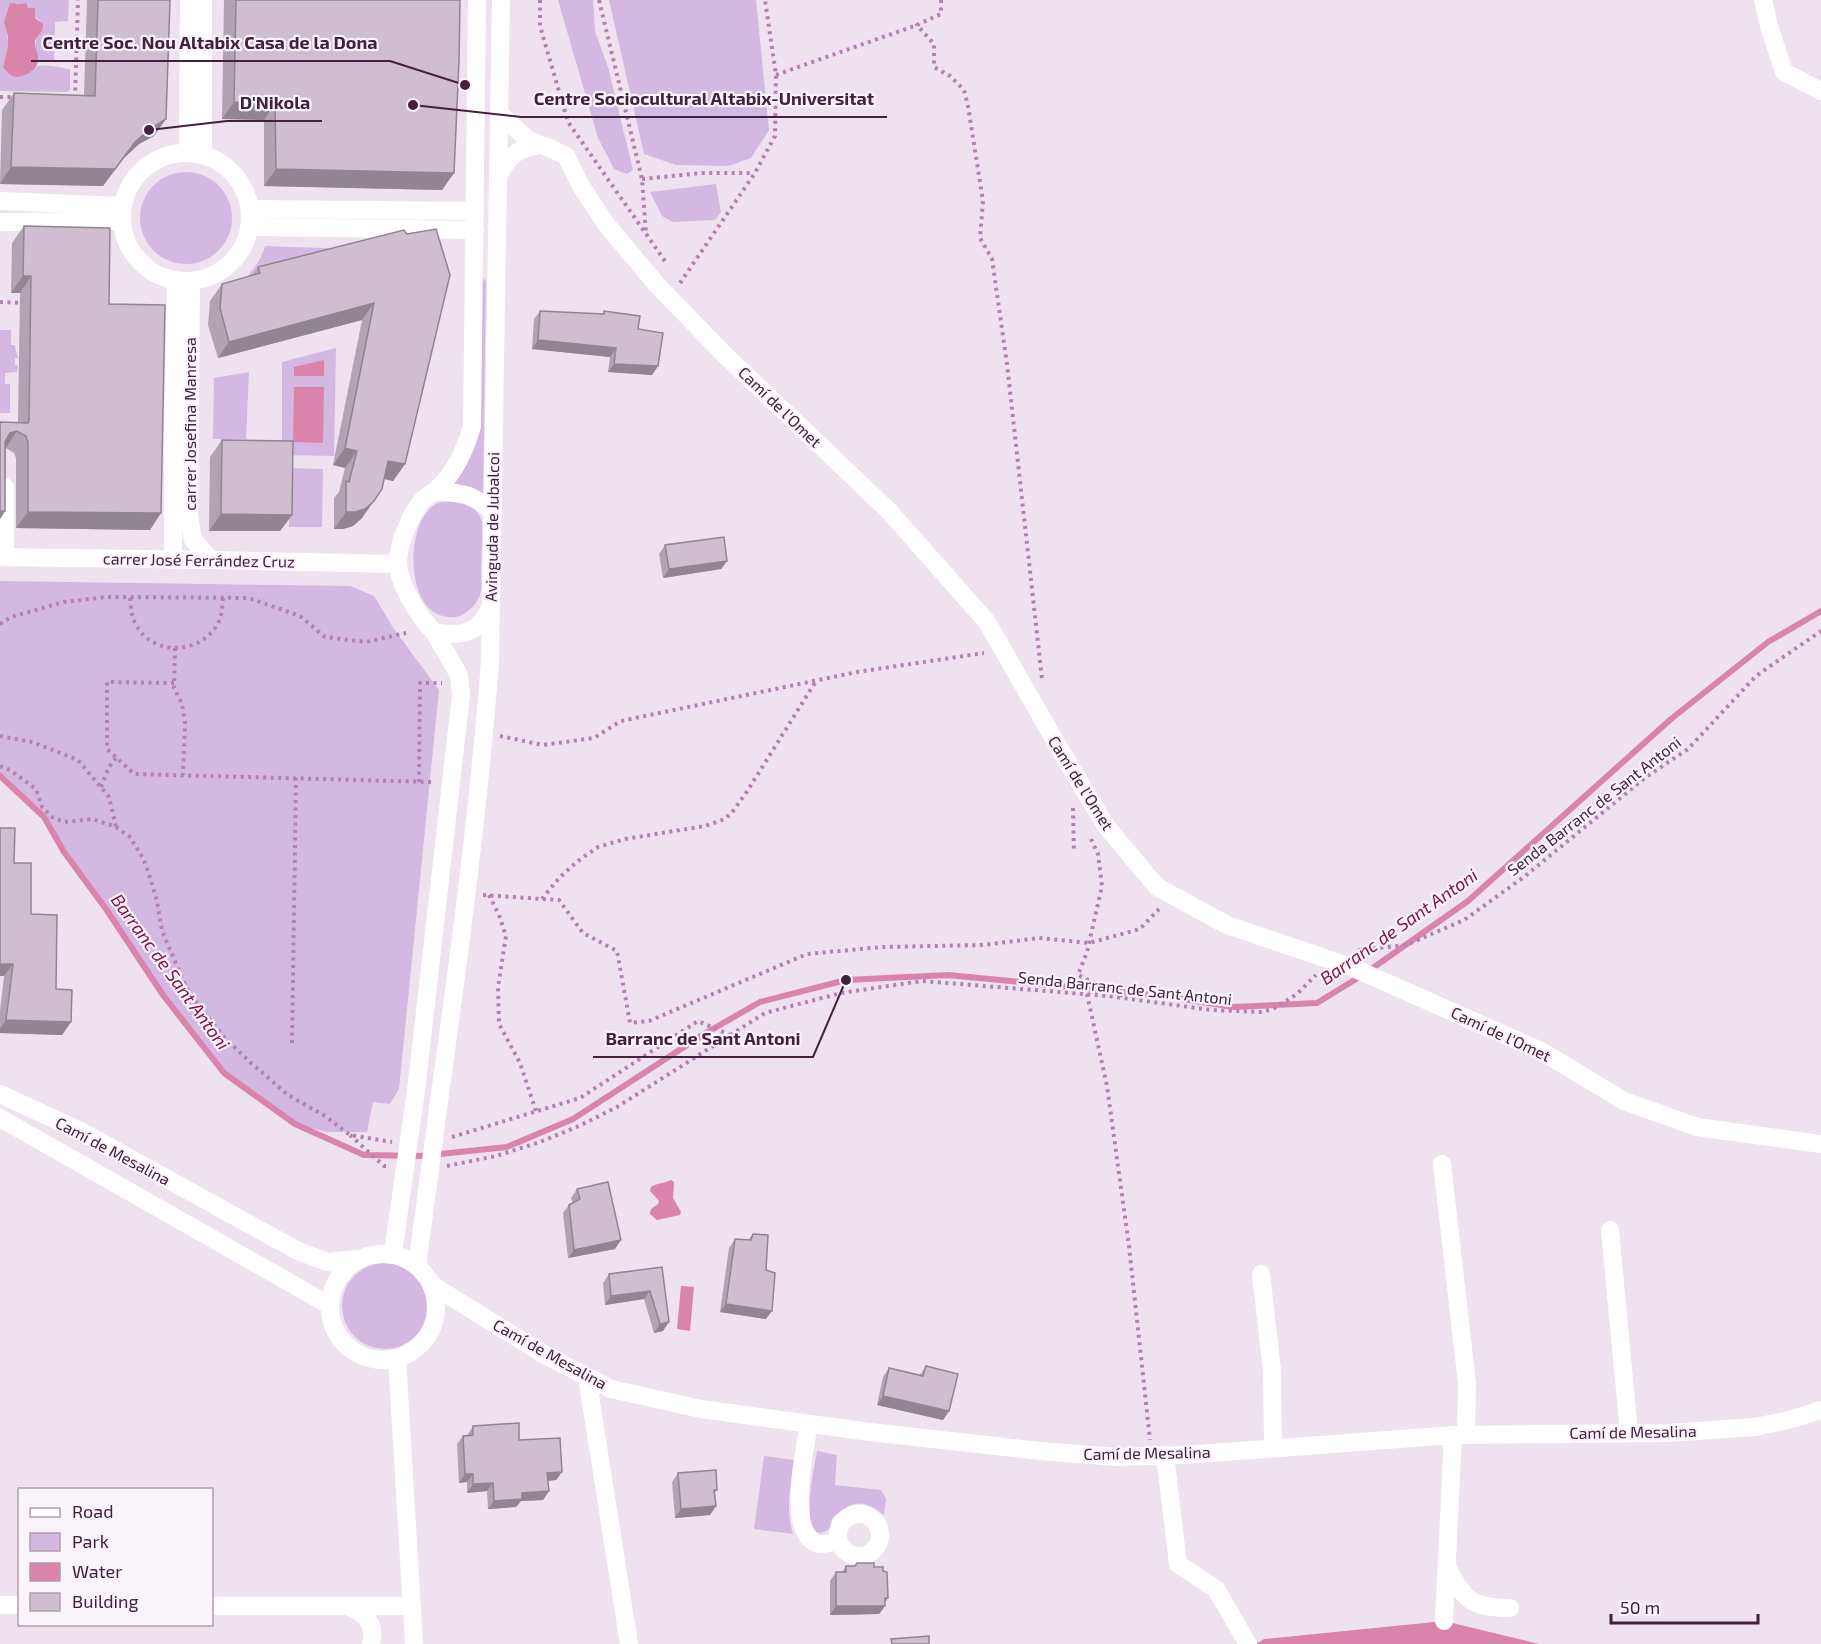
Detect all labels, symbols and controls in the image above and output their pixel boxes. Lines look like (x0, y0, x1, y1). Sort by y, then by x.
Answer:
callout: Centre Soc. Nou Altabix Casa de la Dona (31, 25, 390, 61)
text: Centre Soc. Nou Altabix Casa de la Dona (42, 31, 378, 53)
callout: Centre Sociocultural Altabix-Universitat (521, 81, 887, 117)
callout: D'Nikola (227, 85, 322, 121)
text: Centre Sociocultural Altabix-Universitat (534, 87, 875, 109)
text: D'Nikola (240, 91, 310, 113)
street label: carrer Josefina Manresa (180, 337, 199, 511)
street label: Camí de l'Omet (735, 362, 826, 451)
street label: Avinguda de Jubalcoi (481, 452, 502, 602)
street label: carrer José Ferrández Cruz (103, 548, 295, 571)
street label: Camí de l'Omet (1045, 732, 1118, 834)
street label: Senda Barranc de Sant Antoni (1503, 732, 1684, 879)
water label: Barranc de Sant Antoni (1315, 863, 1482, 989)
water label: Barranc de Sant Antoni (107, 889, 235, 1054)
street label: Senda Barranc de Sant Antoni (1017, 967, 1233, 1008)
street label: Camí de l'Omet (1448, 1002, 1554, 1065)
callout: Barranc de Sant Antoni (593, 1021, 813, 1057)
text: Barranc de Sant Antoni (606, 1027, 800, 1049)
street label: Camí de Mesalina (53, 1112, 174, 1189)
street label: Camí de Mesalina (490, 1314, 610, 1393)
street label: Camí de Mesalina (1569, 1421, 1697, 1442)
street label: Camí de Mesalina (1083, 1442, 1211, 1463)
legend (18, 1488, 213, 1626)
text: Road (72, 1500, 113, 1522)
text: Park (72, 1530, 109, 1552)
text: Water (72, 1560, 122, 1582)
scale bar (1611, 1587, 1758, 1625)
text: Building (72, 1590, 139, 1612)
text: 50 m (1620, 1596, 1660, 1618)

